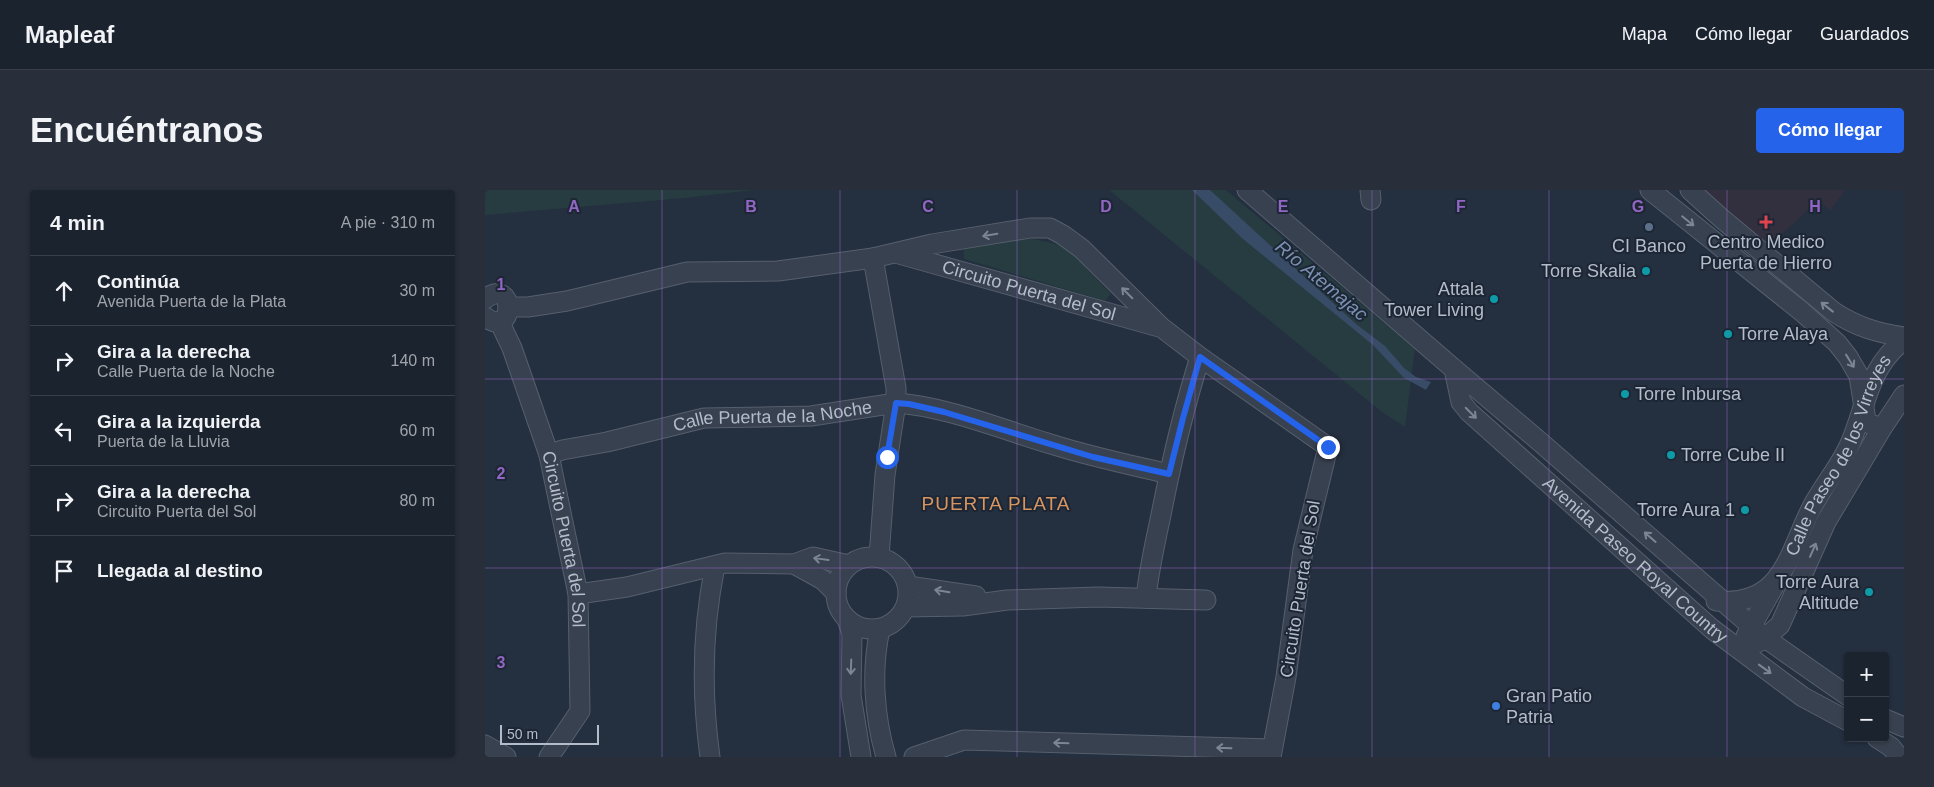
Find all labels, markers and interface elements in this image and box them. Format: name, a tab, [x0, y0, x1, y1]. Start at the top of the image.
text: Mapleaf	[25, 21, 114, 48]
text: Mapa	[1622, 24, 1667, 44]
text: Cómo llegar	[1695, 24, 1792, 44]
text: Guardados	[1820, 24, 1909, 44]
button: Cómo llegar	[1756, 108, 1904, 153]
text: Encuéntranos	[30, 110, 263, 149]
text: A	[568, 198, 580, 215]
text: B	[745, 198, 757, 215]
text: C	[922, 198, 934, 215]
text: D	[1100, 198, 1112, 215]
text: E	[1278, 198, 1289, 215]
text: F	[1456, 198, 1466, 215]
text: G	[1632, 198, 1644, 215]
text: H	[1809, 198, 1821, 215]
text: 4 min	[50, 211, 105, 234]
text: A pie · 310 m	[341, 214, 435, 231]
one-way arrow	[1681, 215, 1694, 226]
marker: Centro Medico Puerta de Hierro	[1759, 215, 1773, 229]
marker: CI Banco	[1643, 221, 1655, 233]
one-way arrow	[982, 231, 998, 241]
place label: Centro Medico Puerta de Hierro	[1700, 232, 1832, 273]
water label: Río Atemajac	[1272, 236, 1372, 325]
place label: CI Banco	[1612, 236, 1686, 256]
street label: Circuito Puerta del Sol	[940, 257, 1118, 324]
place label: Torre Skalia	[1541, 261, 1637, 281]
marker: Torre Skalia	[1640, 265, 1652, 277]
text: Continúa	[97, 271, 179, 292]
text: 1	[497, 276, 506, 293]
icon: ahead	[50, 277, 78, 305]
place label: Attala Tower Living	[1384, 279, 1485, 320]
text: 30 m	[399, 282, 435, 299]
one-way arrow	[1121, 287, 1133, 299]
text: Avenida Puerta de la Plata	[97, 293, 286, 310]
marker: Attala Tower Living	[1488, 293, 1500, 305]
one-way arrow	[1820, 302, 1834, 312]
place label: Torre Alaya	[1738, 324, 1829, 344]
marker: Torre Alaya	[1722, 328, 1734, 340]
text: Gira a la derecha	[97, 341, 250, 362]
icon: right	[50, 347, 78, 375]
street label: Calle Paseo de los Virreyes	[1782, 351, 1895, 559]
text: 140 m	[391, 352, 435, 369]
one-way arrow	[1845, 353, 1855, 367]
text: Calle Puerta de la Noche	[97, 363, 275, 380]
place label: Torre Inbursa	[1635, 384, 1742, 404]
marker: Torre Inbursa	[1619, 388, 1631, 400]
street label: Calle Puerta de la Noche	[671, 397, 873, 435]
one-way arrow	[1465, 407, 1477, 419]
text: Gira a la izquierda	[97, 411, 261, 432]
icon: left	[50, 417, 78, 445]
text: 60 m	[399, 422, 435, 439]
text: Puerta de la Lluvia	[97, 433, 230, 450]
route end	[1317, 436, 1340, 459]
place label: Torre Cube II	[1681, 445, 1785, 465]
route start	[876, 446, 899, 469]
street label: Circuito Puerta del Sol	[538, 449, 589, 628]
marker: Torre Cube II	[1665, 449, 1677, 461]
text: 2	[497, 465, 506, 482]
street label: Avenida Paseo Royal Country	[1539, 473, 1731, 647]
text: Gira a la derecha	[97, 481, 250, 502]
icon: right	[50, 487, 78, 515]
text: 80 m	[399, 492, 435, 509]
district label: PUERTA PLATA	[922, 493, 1070, 514]
street label: Circuito Puerta del Sol	[1276, 499, 1324, 679]
place label: Torre Aura 1	[1637, 500, 1735, 520]
text: Circuito Puerta del Sol	[97, 503, 256, 520]
marker: Torre Aura 1	[1739, 504, 1751, 516]
one-way arrow	[1643, 531, 1656, 543]
one-way arrow	[1808, 543, 1818, 558]
one-way arrow	[814, 554, 830, 564]
icon: arrive	[50, 557, 78, 585]
text: Llegada al destino	[97, 560, 263, 581]
place label: Torre Aura Altitude	[1776, 572, 1860, 613]
one-way arrow	[934, 586, 950, 596]
marker: Torre Aura Altitude	[1863, 586, 1875, 598]
map controls	[1844, 652, 1889, 742]
button: +	[1844, 652, 1889, 697]
text: 3	[497, 654, 506, 671]
one-way arrow	[847, 658, 856, 674]
one-way arrow	[1758, 664, 1772, 674]
place label: Gran Patio Patria	[1506, 686, 1592, 727]
button: −	[1844, 697, 1889, 742]
marker: Gran Patio Patria	[1490, 700, 1502, 712]
scale bar	[500, 722, 599, 745]
text: 50 m	[507, 726, 538, 742]
one-way arrow	[1053, 738, 1070, 748]
one-way arrow	[1216, 743, 1232, 752]

